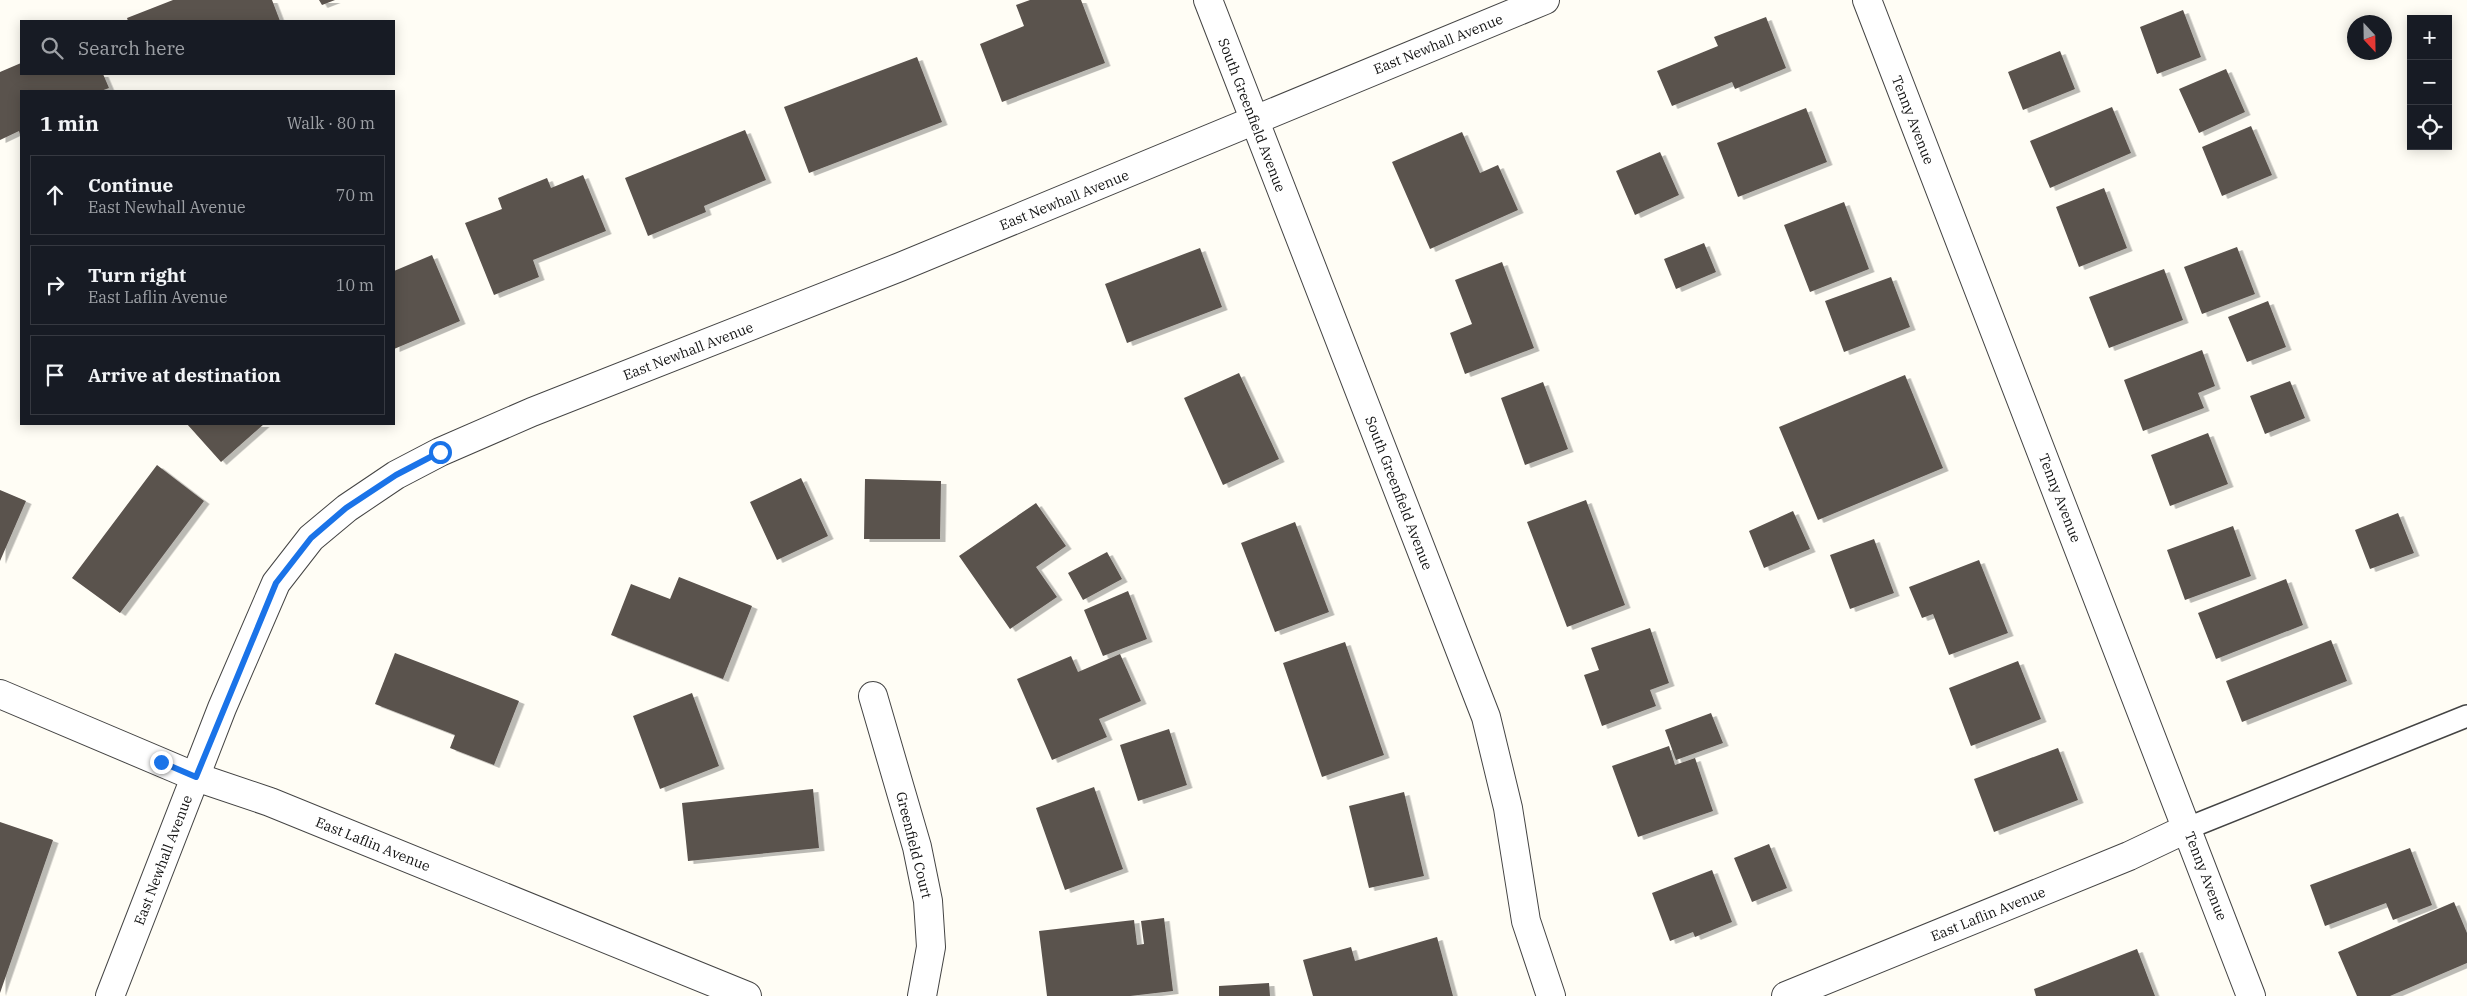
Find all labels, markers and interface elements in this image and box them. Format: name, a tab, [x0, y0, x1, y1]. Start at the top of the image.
street label: East Newhall Avenue	[1371, 10, 1505, 78]
north arrow	[2347, 15, 2392, 60]
map controls	[2407, 15, 2452, 150]
button: +	[2407, 15, 2452, 60]
search box	[20, 20, 395, 75]
icon: search	[38, 34, 66, 62]
street label: South Greenfield Avenue	[1214, 35, 1290, 195]
text: Search here	[78, 36, 185, 60]
button: −	[2407, 60, 2452, 105]
street label: Tenny Avenue	[1888, 73, 1938, 167]
button: locate	[2407, 105, 2452, 150]
text: 1 min	[40, 109, 99, 137]
text: Walk · 80 m	[287, 113, 375, 133]
street label: East Newhall Avenue	[997, 166, 1131, 234]
text: Continue	[88, 173, 173, 197]
icon: ahead	[41, 181, 69, 209]
text: 70 m	[336, 185, 374, 205]
text: East Newhall Avenue	[88, 197, 246, 217]
text: Turn right	[88, 263, 186, 287]
icon: right	[41, 271, 69, 299]
text: 10 m	[336, 275, 374, 295]
text: East Laflin Avenue	[88, 287, 228, 307]
street label: East Newhall Avenue	[620, 318, 756, 384]
icon: arrive	[41, 361, 69, 389]
text: Arrive at destination	[88, 363, 281, 387]
street label: South Greenfield Avenue	[1361, 413, 1437, 573]
route start	[429, 441, 452, 464]
street label: Tenny Avenue	[2035, 451, 2085, 545]
route end	[150, 751, 173, 774]
street label: Greenfield Court	[892, 790, 936, 900]
street label: East Newhall Avenue	[130, 792, 196, 928]
street label: East Laflin Avenue	[313, 813, 433, 875]
street label: Tenny Avenue	[2181, 829, 2231, 923]
street label: East Laflin Avenue	[1928, 883, 2048, 945]

